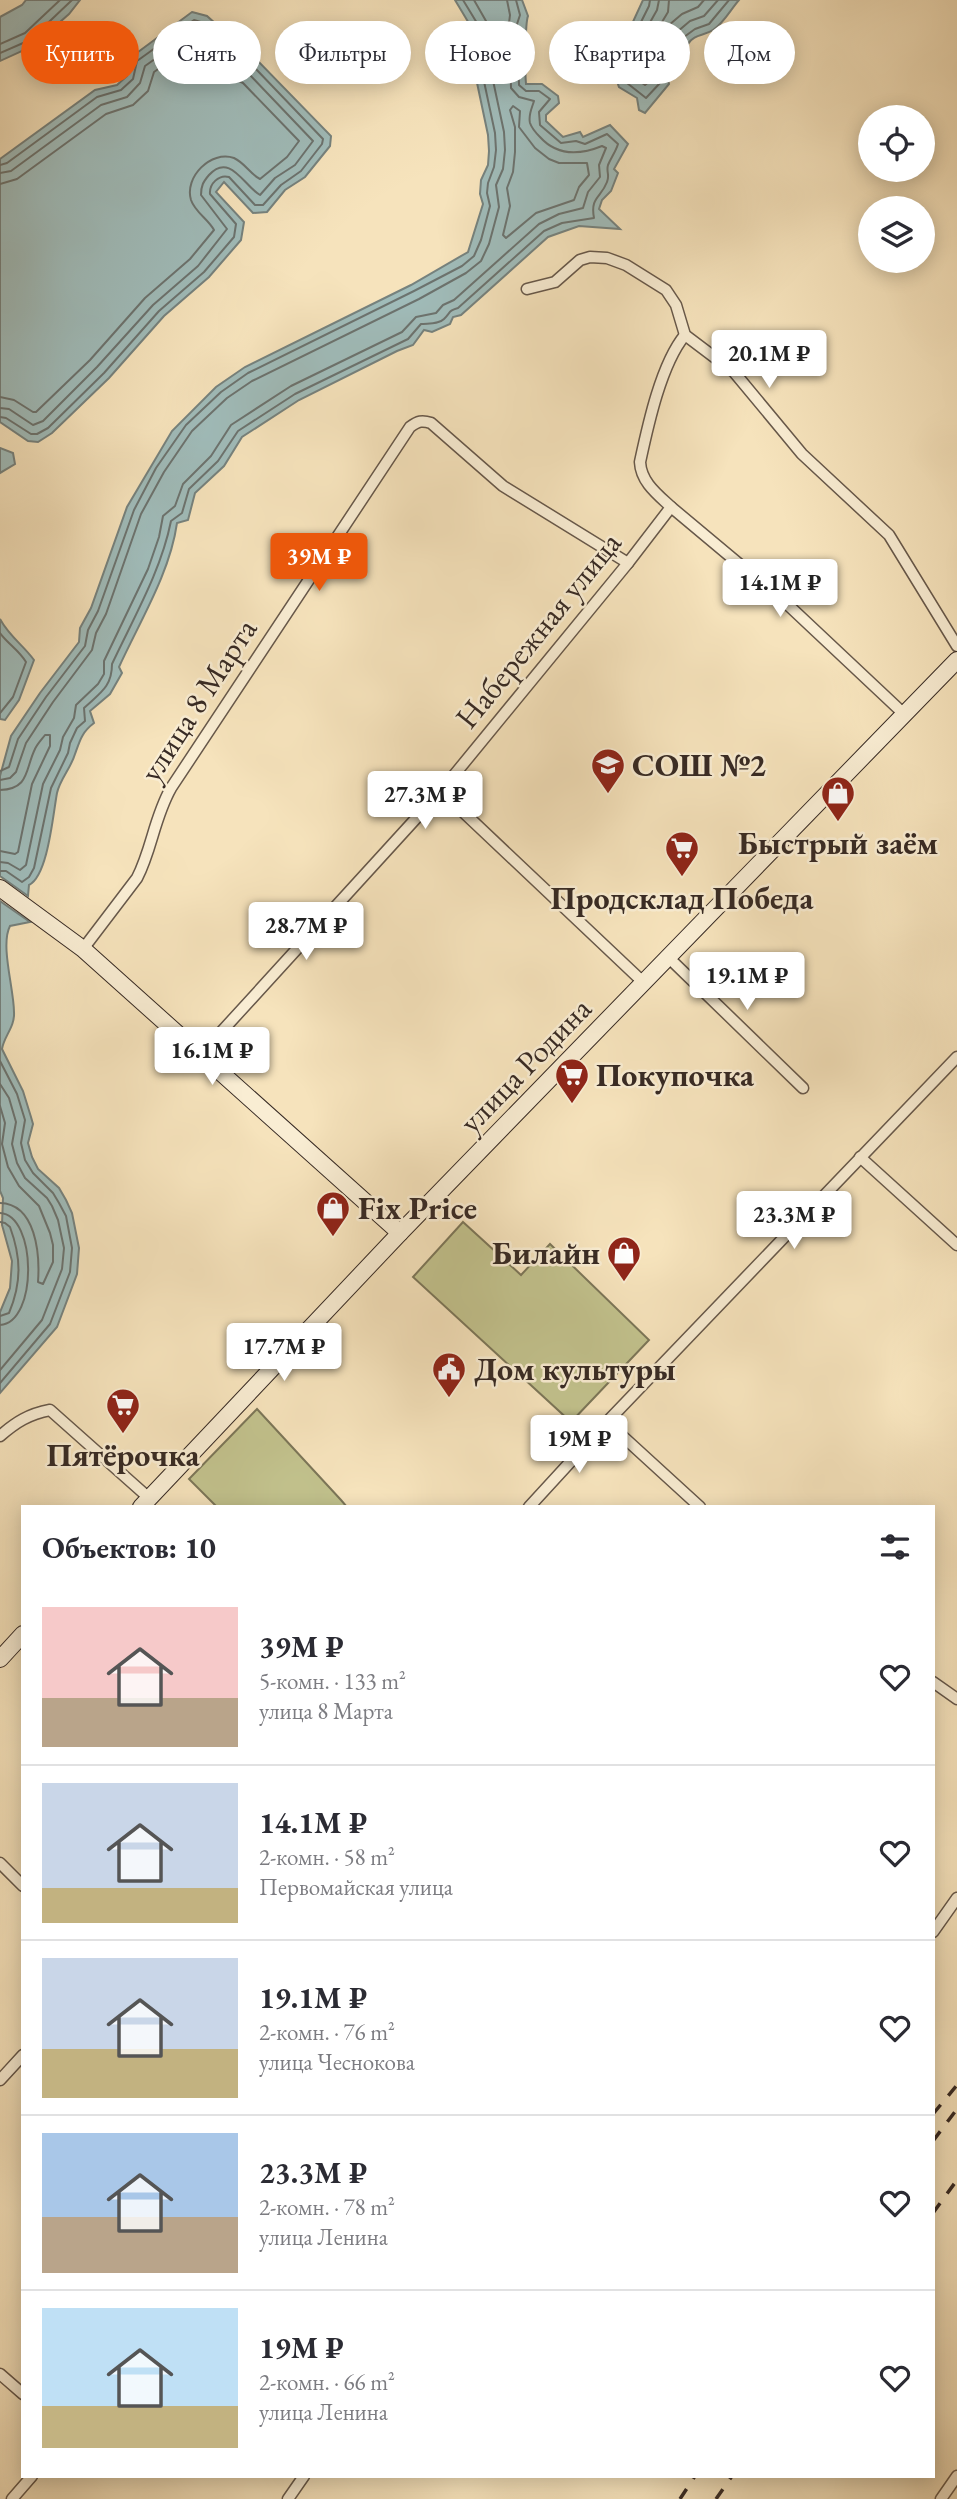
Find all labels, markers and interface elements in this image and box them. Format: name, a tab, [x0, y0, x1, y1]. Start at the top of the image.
chip: Купить	[21, 21, 139, 84]
chip: Снять	[153, 21, 261, 84]
chip: Фильтры	[275, 21, 411, 84]
chip: Новое	[425, 21, 535, 84]
chip: Квартира	[549, 21, 690, 84]
chip: Дом	[704, 21, 795, 84]
map controls	[858, 105, 935, 273]
button: locate	[858, 105, 935, 182]
button: layers	[858, 196, 935, 273]
pin: 20.1M ₽	[704, 330, 834, 390]
text: 20.1M ₽	[728, 338, 810, 368]
street label: Набережная улица	[446, 523, 631, 737]
pin: 39M ₽	[270, 534, 368, 593]
text: 39M ₽	[286, 541, 352, 571]
pin: 14.1M ₽	[715, 560, 845, 619]
text: 14.1M ₽	[739, 567, 821, 597]
street label: улица 8 Марта	[130, 610, 266, 790]
place label: СОШ №2	[632, 744, 766, 786]
school or university icon: СОШ №2	[589, 746, 627, 795]
pin: 27.3M ₽	[360, 772, 490, 831]
shop icon: Быстрый заём	[819, 774, 857, 823]
text: 27.3M ₽	[384, 779, 466, 809]
place label: Быстрый заём	[738, 822, 939, 864]
supermarket icon: Продсклад Победа	[663, 829, 701, 878]
place label: Продсклад Победа	[551, 877, 814, 919]
pin: 28.7M ₽	[241, 902, 371, 962]
text: 28.7M ₽	[265, 910, 347, 940]
pin: 19.1M ₽	[682, 953, 812, 1012]
text: 19.1M ₽	[706, 960, 788, 990]
street label: улица Родина	[450, 988, 600, 1142]
pin: 16.1M ₽	[147, 1028, 277, 1087]
text: 16.1M ₽	[171, 1035, 253, 1065]
place label: Покупочка	[596, 1054, 755, 1096]
supermarket icon: Покупочка	[553, 1056, 591, 1105]
place label: Fix Price	[358, 1187, 477, 1229]
shop icon: Fix Price	[314, 1189, 352, 1238]
pin: 23.3M ₽	[729, 1192, 859, 1251]
text: 23.3M ₽	[753, 1199, 835, 1229]
place label: Билайн	[492, 1232, 600, 1274]
shop icon: Билайн	[605, 1234, 643, 1283]
pin: 17.7M ₽	[219, 1324, 349, 1383]
text: 17.7M ₽	[243, 1331, 325, 1361]
place label: Дом культуры	[474, 1348, 676, 1390]
public building icon: Дом культуры	[430, 1350, 468, 1399]
supermarket icon: Пятёрочка	[104, 1386, 142, 1435]
pin: 19M ₽	[530, 1416, 628, 1475]
text: 19M ₽	[546, 1423, 612, 1453]
place label: Пятёрочка	[46, 1434, 201, 1476]
text: Объектов: 10	[42, 1528, 216, 1567]
icon: filters	[876, 1528, 914, 1566]
text: 39M ₽	[259, 1627, 344, 1666]
icon: home	[98, 1635, 182, 1719]
icon: heart	[876, 1658, 914, 1696]
text: 5-комн. · 133 m²	[259, 1666, 406, 1696]
text: улица 8 Марта	[259, 1696, 393, 1726]
text: 14.1M ₽	[259, 1803, 367, 1842]
icon: home	[98, 1811, 182, 1895]
icon: heart	[876, 1834, 914, 1872]
text: 2-комн. · 58 m²	[259, 1842, 395, 1872]
text: Первомайская улица	[259, 1872, 453, 1902]
text: 19.1M ₽	[259, 1978, 367, 2017]
icon: home	[98, 1986, 182, 2070]
icon: heart	[876, 2009, 914, 2047]
text: 2-комн. · 76 m²	[259, 2017, 395, 2047]
text: улица Чеснокова	[259, 2047, 415, 2077]
text: 23.3M ₽	[259, 2153, 367, 2192]
icon: home	[98, 2161, 182, 2245]
icon: heart	[876, 2184, 914, 2222]
text: 2-комн. · 78 m²	[259, 2192, 395, 2222]
text: улица Ленина	[259, 2222, 388, 2252]
text: 19M ₽	[259, 2328, 344, 2367]
icon: home	[98, 2336, 182, 2420]
icon: heart	[876, 2359, 914, 2397]
text: 2-комн. · 66 m²	[259, 2367, 395, 2397]
text: улица Ленина	[259, 2397, 388, 2427]

